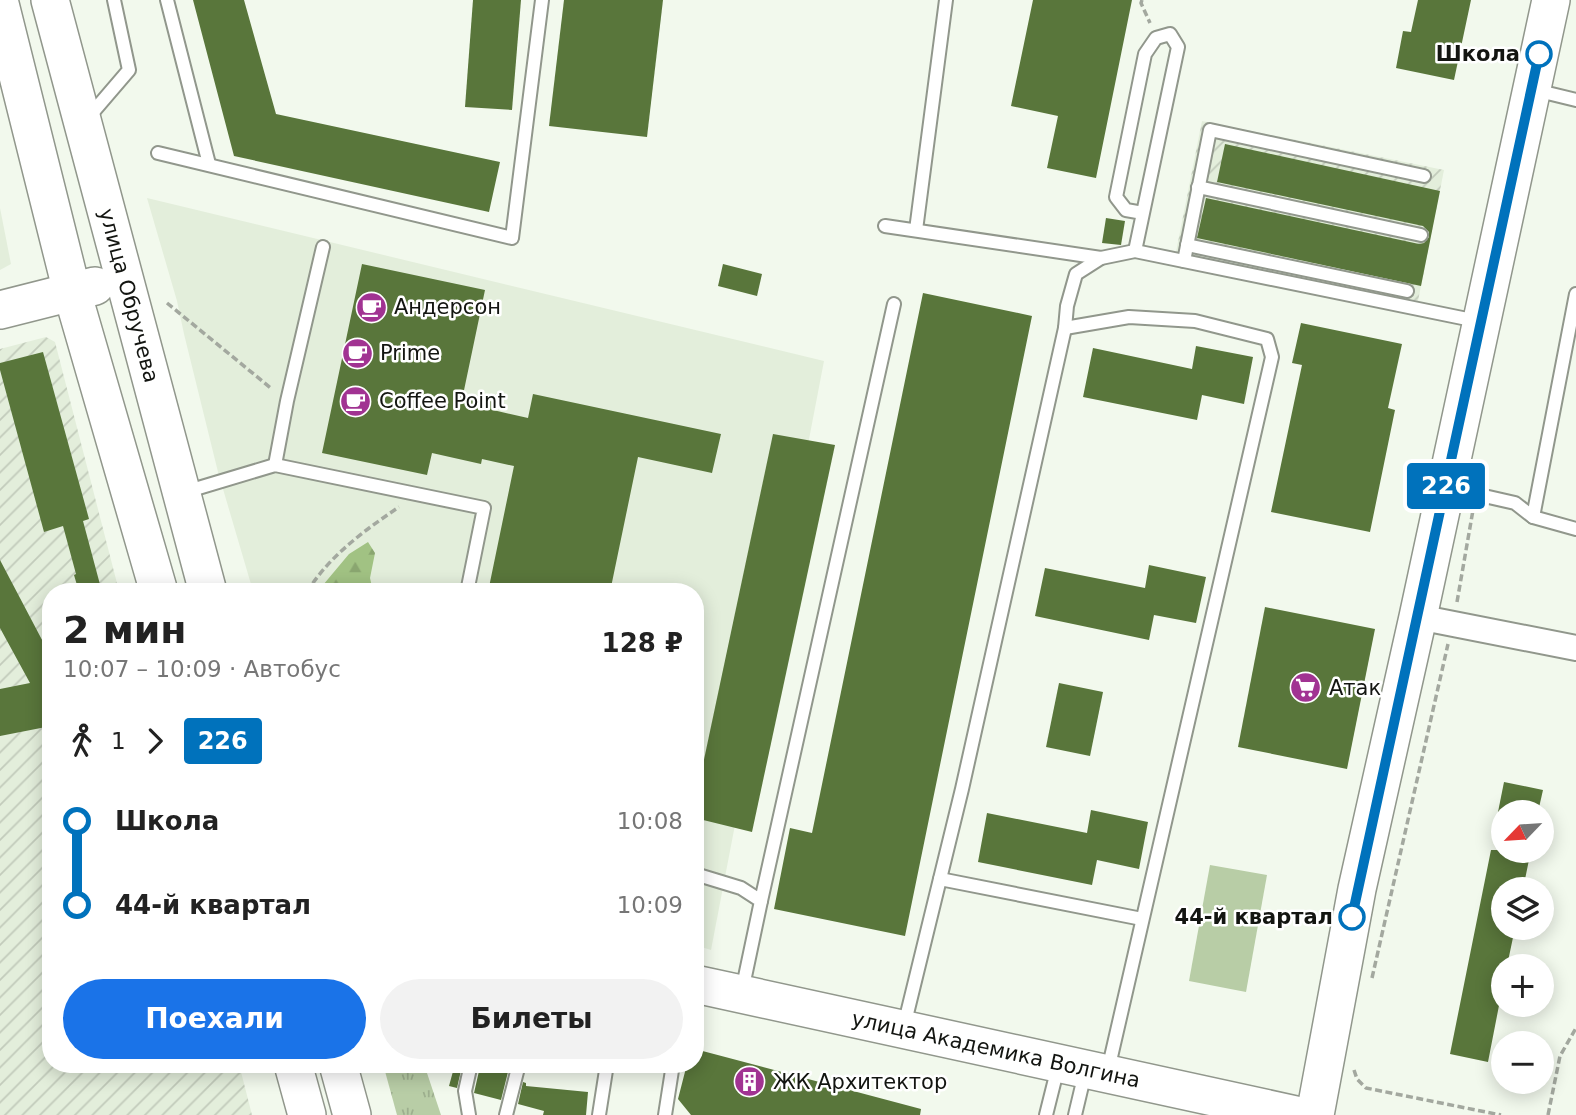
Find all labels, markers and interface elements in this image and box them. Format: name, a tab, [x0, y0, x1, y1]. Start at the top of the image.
marker: Школа	[1526, 41, 1552, 67]
place label: Школа	[1436, 42, 1520, 66]
street label: улица Обручева	[94, 206, 164, 385]
cafe icon: Андерсон	[354, 290, 388, 324]
place label: Андерсон	[394, 295, 501, 319]
cafe icon: Prime	[340, 336, 374, 370]
place label: Prime	[380, 341, 440, 365]
cafe icon: Coffee Point	[339, 384, 373, 418]
place label: Coffee Point	[379, 389, 506, 413]
line badge: 226	[1406, 463, 1486, 509]
text: 226	[1421, 472, 1471, 500]
text: 2 мин	[63, 608, 187, 652]
text: 128 ₽	[602, 628, 683, 658]
text: 10:07 – 10:09 · Автобус	[63, 656, 341, 682]
supermarket icon: Атак	[1289, 671, 1323, 705]
place label: Атак	[1329, 676, 1381, 700]
icon: walk	[63, 722, 101, 760]
icon: forward	[136, 722, 174, 760]
text: 226	[198, 727, 248, 755]
text: 1	[111, 728, 126, 754]
north arrow	[1491, 800, 1554, 863]
map controls	[1491, 800, 1554, 1094]
text: Школа	[115, 806, 219, 836]
text: 10:08	[617, 808, 683, 834]
button: layers	[1491, 877, 1554, 940]
text: 44-й квартал	[115, 890, 311, 920]
text: 10:09	[617, 892, 683, 918]
marker: 44-й квартал	[1339, 904, 1365, 930]
place label: 44-й квартал	[1175, 905, 1333, 929]
button: +	[1491, 954, 1554, 1017]
button: Поехали	[63, 979, 366, 1059]
button: Билеты	[380, 979, 683, 1059]
street label: улица Академика Волгина	[849, 1007, 1142, 1093]
button: −	[1491, 1031, 1554, 1094]
building icon: ЖК Архитектор	[733, 1065, 767, 1099]
place label: ЖК Архитектор	[773, 1070, 947, 1094]

